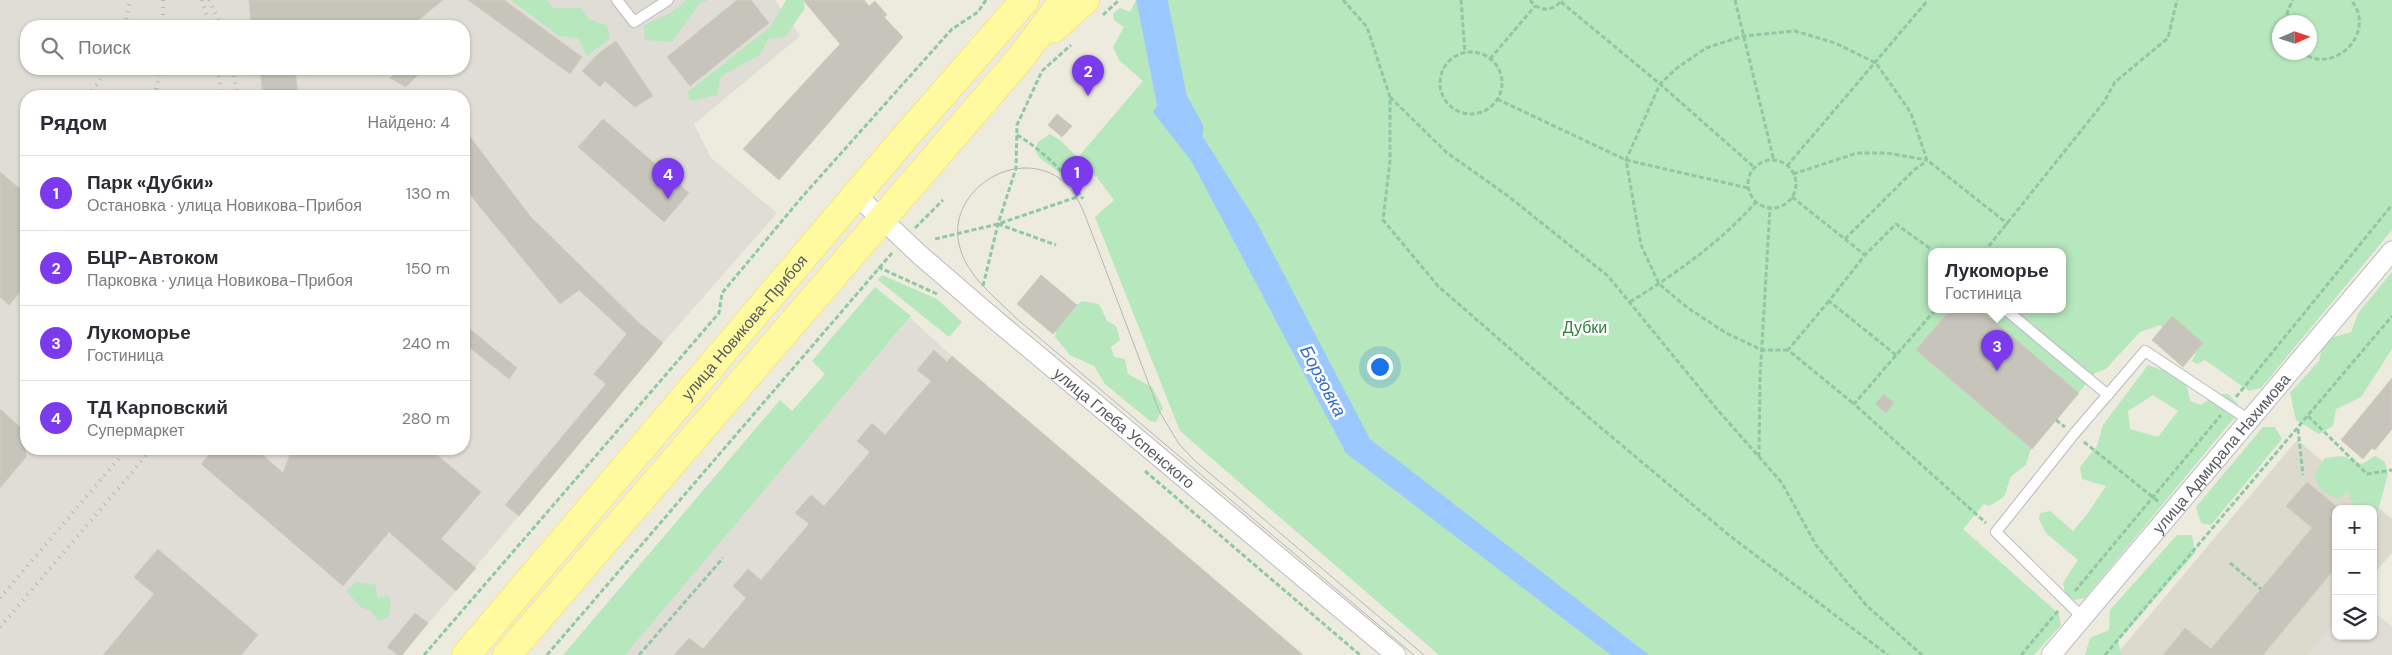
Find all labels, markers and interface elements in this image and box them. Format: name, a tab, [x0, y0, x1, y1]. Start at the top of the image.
north arrow	[2272, 15, 2317, 60]
search box	[20, 20, 470, 75]
icon: search	[38, 34, 66, 62]
text: Поиск	[78, 35, 131, 60]
pin: 2	[1072, 55, 1104, 96]
text: Рядом	[40, 109, 107, 137]
text: Найдено: 4	[367, 112, 450, 133]
pin: 1	[1061, 156, 1093, 197]
pin: 4	[652, 158, 684, 199]
text: Парк «Дубки»	[87, 170, 214, 195]
text: 1	[53, 183, 59, 204]
text: 130 m	[406, 183, 450, 204]
text: Остановка · улица Новикова-Прибоя	[87, 195, 362, 216]
text: БЦР-Автоком	[87, 245, 219, 270]
popup	[1928, 248, 2066, 313]
street label: улица Новикова-Прибоя	[677, 250, 812, 404]
text: 2	[51, 258, 61, 279]
text: 150 m	[406, 258, 450, 279]
text: Лукоморье	[1945, 258, 2049, 283]
text: Парковка · улица Новикова-Прибоя	[87, 270, 353, 291]
text: Гостиница	[1945, 283, 2022, 304]
park label: Дубки	[1563, 317, 1607, 338]
text: Лукоморье	[87, 320, 191, 345]
pin: 3	[1981, 330, 2013, 371]
text: 3	[51, 333, 61, 354]
text: 240 m	[402, 333, 450, 354]
water label: Борзовка	[1294, 341, 1352, 421]
text: Гостиница	[87, 345, 164, 366]
your location	[1367, 354, 1393, 380]
street label: улица Глеба Успенского	[1049, 363, 1199, 493]
street label: улица Адмирала Нахимова	[2148, 369, 2295, 538]
text: ТД Карповский	[87, 395, 228, 420]
text: 4	[51, 408, 61, 429]
text: 280 m	[402, 408, 450, 429]
text: Супермаркет	[87, 420, 185, 441]
map controls	[2332, 505, 2377, 640]
button: +	[2332, 505, 2377, 550]
button: −	[2332, 550, 2377, 595]
button: layers	[2332, 595, 2377, 640]

